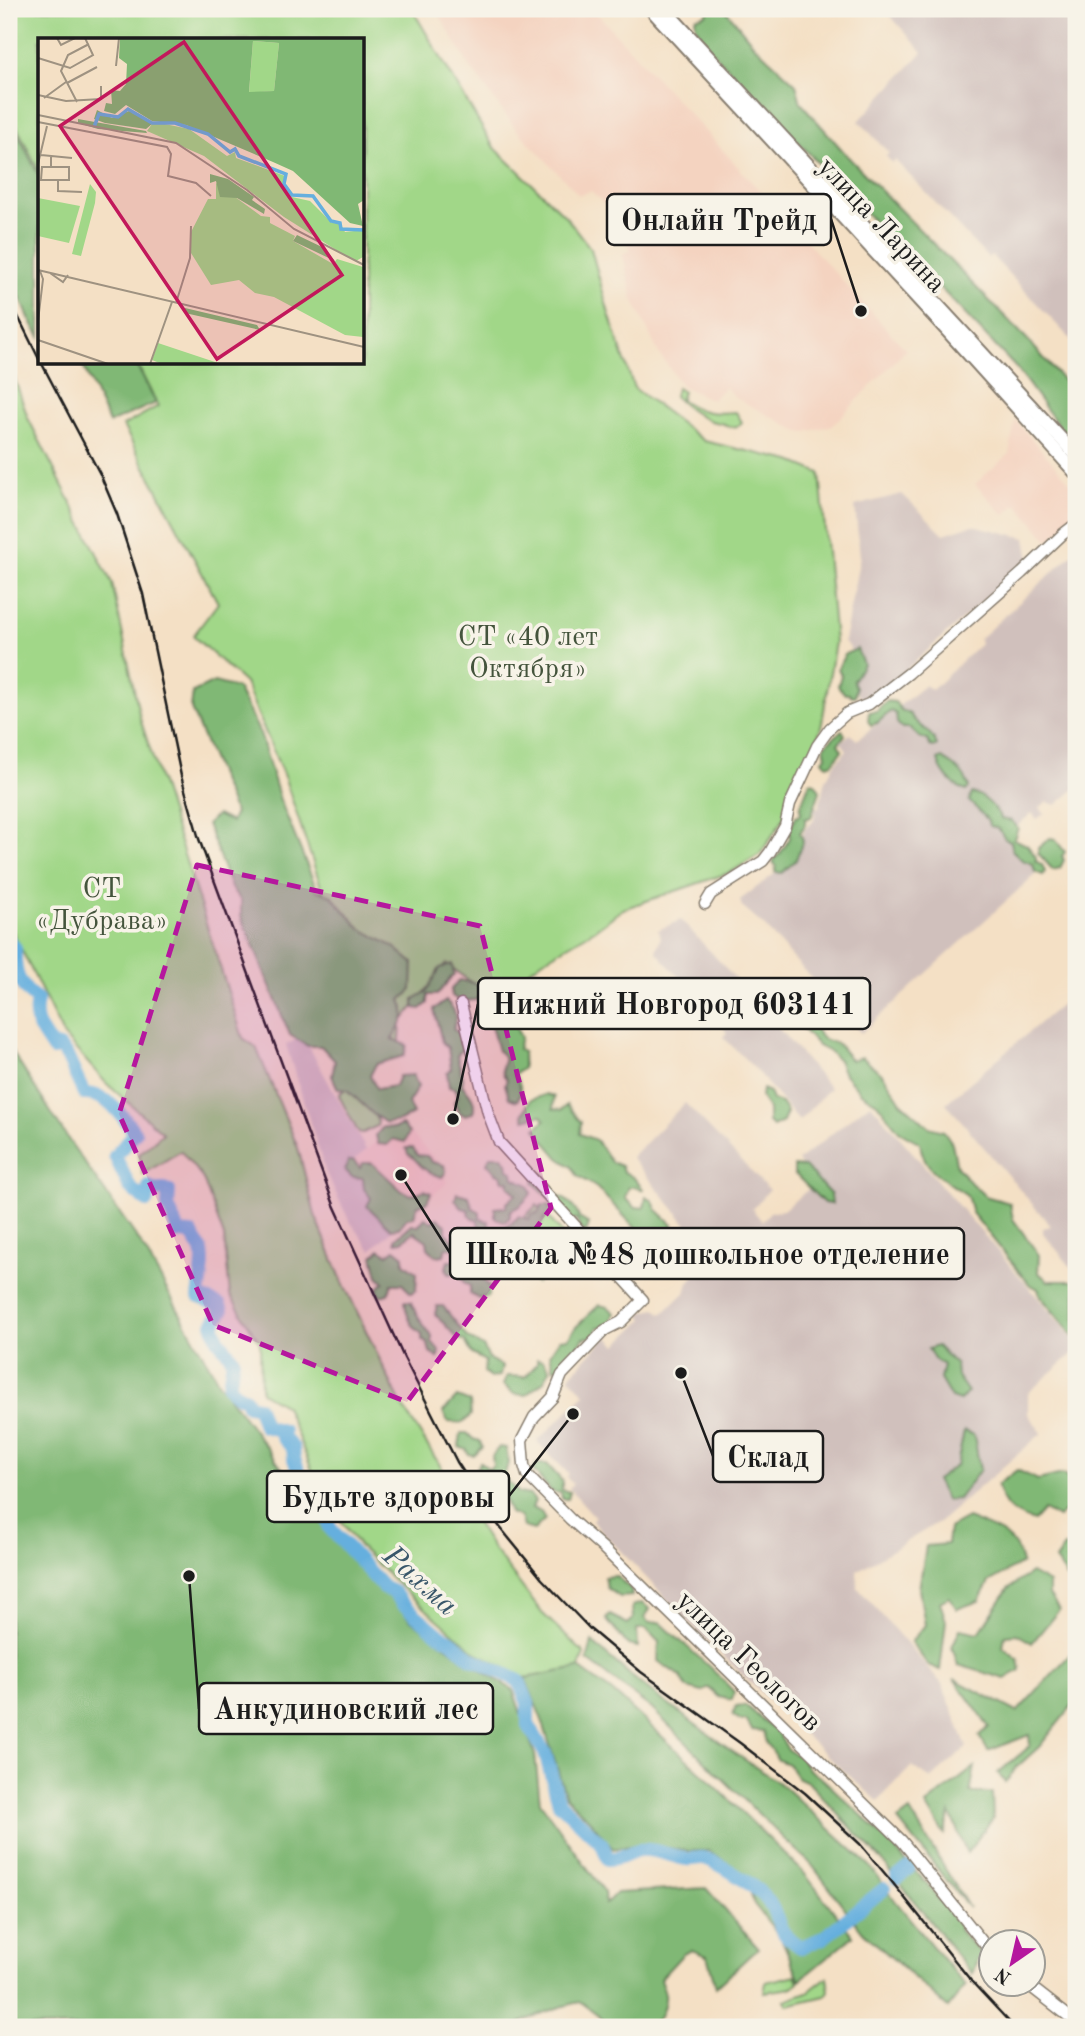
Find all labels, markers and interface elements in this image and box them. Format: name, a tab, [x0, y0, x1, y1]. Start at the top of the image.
inset map	[38, 38, 364, 364]
street label: улица Ларина	[811, 153, 950, 299]
callout: Онлайн Трейд	[607, 194, 831, 245]
text: Онлайн Трейд	[621, 207, 817, 237]
park label: СТ «40 лет Октября»	[458, 624, 598, 684]
park label: СТ «Дубрава»	[36, 876, 168, 936]
callout: Нижний Новгород 603141	[478, 978, 870, 1029]
text: Нижний Новгород 603141	[492, 991, 856, 1021]
callout: Школа №48 дошкольное отделение	[450, 1228, 964, 1279]
text: Школа №48 дошкольное отделение	[464, 1241, 950, 1271]
callout: Склад	[713, 1431, 823, 1482]
text: Склад	[727, 1444, 809, 1474]
callout: Будьте здоровы	[267, 1471, 509, 1522]
text: Будьте здоровы	[281, 1484, 495, 1514]
water label: Рахма	[376, 1540, 463, 1622]
street label: улица Геологов	[670, 1587, 825, 1738]
callout: Анкудиновский лес	[199, 1683, 493, 1734]
text: Анкудиновский лес	[213, 1696, 479, 1726]
north arrow	[976, 1927, 1046, 1997]
text: N	[992, 1963, 1015, 1987]

